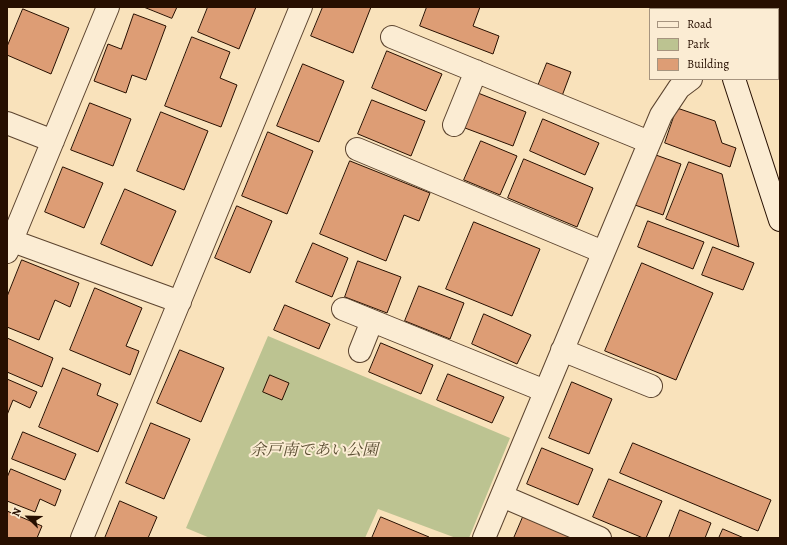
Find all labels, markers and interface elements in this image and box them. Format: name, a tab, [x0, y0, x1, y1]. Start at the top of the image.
legend	[649, 8, 779, 80]
text: Road	[687, 16, 712, 32]
text: Park	[687, 36, 710, 52]
text: Building	[687, 56, 729, 72]
park label: 余戸南であい公園	[250, 441, 378, 461]
north arrow	[8, 497, 48, 537]
text: N	[8, 506, 25, 519]

